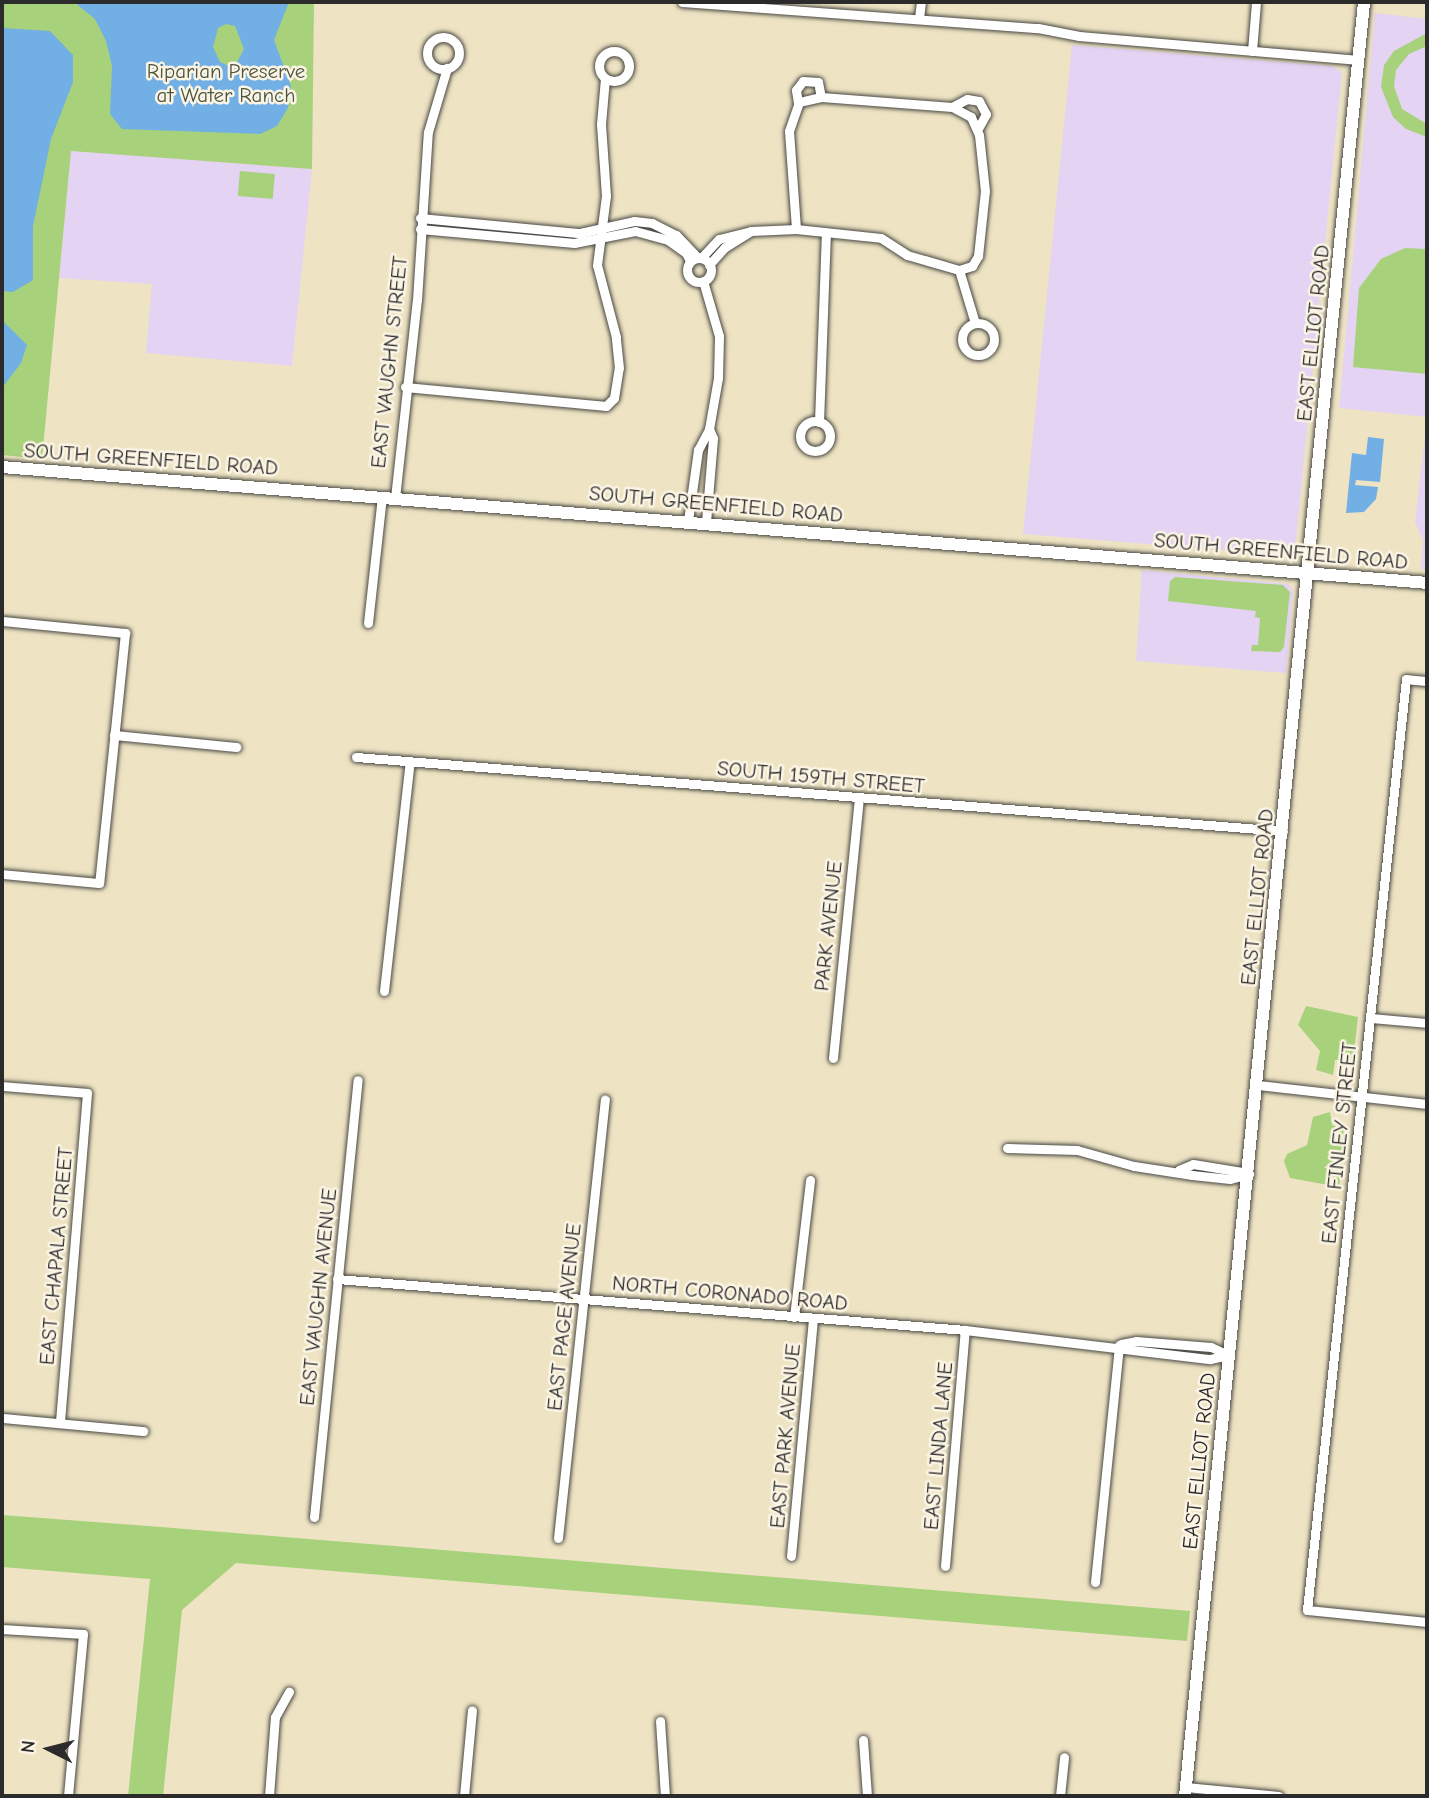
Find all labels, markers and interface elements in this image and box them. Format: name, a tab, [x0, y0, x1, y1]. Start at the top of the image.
park label: Riparian Preserve at Water Ranch	[147, 58, 305, 108]
street label: EAST ELLIOT ROAD	[1291, 243, 1335, 423]
street label: EAST VAUGHN STREET	[365, 255, 413, 469]
street label: SOUTH GREENFIELD ROAD	[23, 438, 279, 480]
street label: SOUTH GREENFIELD ROAD	[588, 480, 844, 528]
street label: SOUTH GREENFIELD ROAD	[1153, 527, 1409, 575]
street label: SOUTH 159TH STREET	[716, 755, 926, 799]
street label: EAST ELLIOT ROAD	[1235, 807, 1279, 987]
street label: PARK AVENUE	[809, 860, 847, 992]
street label: EAST FINLEY STREET	[1316, 1041, 1362, 1245]
street label: EAST CHAPALA STREET	[34, 1146, 78, 1366]
street label: EAST VAUGHN AVENUE	[294, 1187, 342, 1407]
street label: EAST PAGE AVENUE	[542, 1222, 586, 1412]
street label: NORTH CORONADO ROAD	[611, 1270, 849, 1316]
street label: EAST PARK AVENUE	[764, 1343, 806, 1529]
street label: EAST LINDA LANE	[918, 1361, 958, 1531]
street label: EAST ELLIOT ROAD	[1177, 1371, 1221, 1551]
north arrow	[14, 1714, 84, 1784]
text: N	[17, 1740, 40, 1754]

